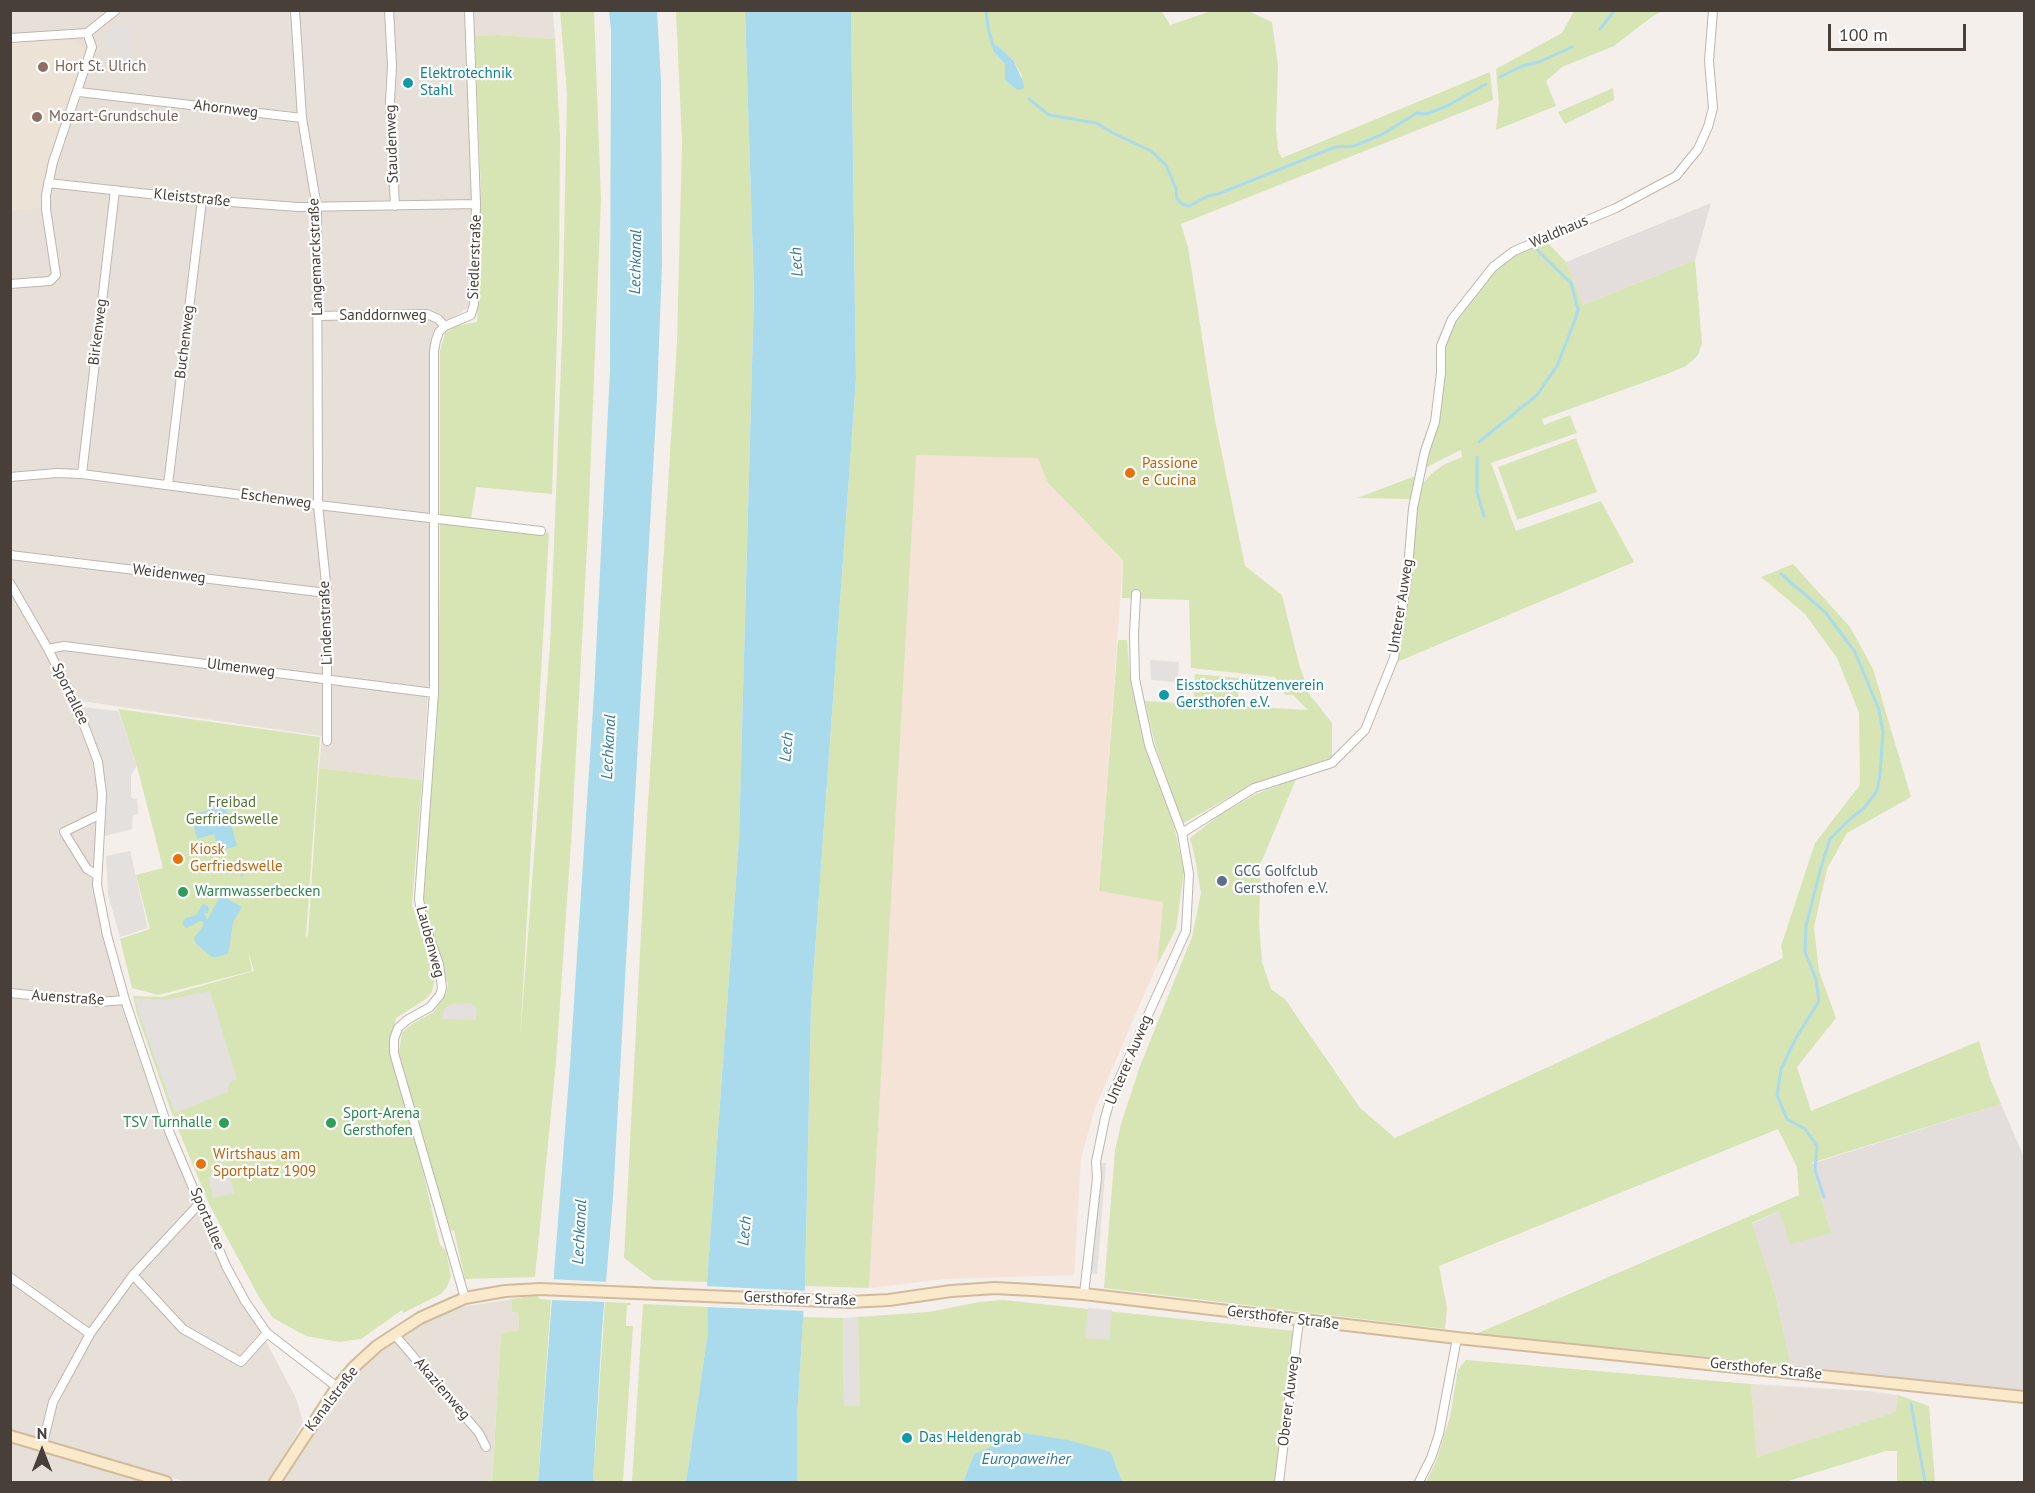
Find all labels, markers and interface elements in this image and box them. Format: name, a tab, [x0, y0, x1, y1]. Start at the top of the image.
scale bar	[1831, 12, 1969, 50]
text: 100 m	[1839, 23, 1888, 46]
place label: Hort St. Ulrich	[55, 58, 147, 76]
marker: Hort St. Ulrich	[36, 60, 50, 74]
place label: Elektrotechnik Stahl	[420, 65, 512, 100]
marker: Elektrotechnik Stahl	[401, 76, 415, 90]
street label: Ahornweg	[193, 96, 259, 122]
street label: Staudenweg	[382, 104, 402, 184]
place label: Mozart-Grundschule	[49, 108, 178, 126]
marker: Mozart-Grundschule	[30, 110, 44, 124]
street label: Kleiststraße	[153, 185, 231, 211]
street label: Langemarckstraße	[305, 198, 327, 316]
street label: Waldhaus	[1527, 212, 1591, 252]
street label: Siedlerstraße	[465, 214, 485, 300]
water label: Lechkanal	[626, 229, 646, 295]
water label: Lech	[786, 246, 808, 278]
street label: Birkenweg	[85, 298, 111, 366]
street label: Buchenweg	[172, 304, 198, 380]
street label: Sanddornweg	[339, 307, 427, 325]
place label: Passione e Cucina	[1142, 455, 1198, 490]
marker: Passione e Cucina	[1123, 466, 1137, 480]
street label: Eschenweg	[239, 485, 313, 513]
street label: Unterer Auweg	[1385, 557, 1417, 655]
street label: Weidenweg	[131, 561, 207, 587]
street label: Lindenstraße	[316, 581, 336, 665]
street label: Ulmenweg	[206, 655, 276, 681]
street label: Sportallee	[47, 660, 93, 728]
place label: Eisstockschützenverein Gersthofen e.V.	[1176, 677, 1324, 712]
marker: Eisstockschützenverein Gersthofen e.V.	[1157, 688, 1171, 702]
water label: Lechkanal	[598, 714, 620, 780]
water label: Lech	[776, 731, 798, 763]
park label: Freibad Gerfriedswelle	[186, 794, 278, 829]
place label: Kiosk Gerfriedswelle	[190, 841, 283, 876]
marker: Kiosk Gerfriedswelle	[171, 852, 185, 866]
place label: GCG Golfclub Gersthofen e.V.	[1234, 863, 1328, 898]
marker: GCG Golfclub Gersthofen e.V.	[1215, 874, 1229, 888]
place label: Warmwasserbecken	[195, 883, 320, 901]
marker: Warmwasserbecken	[176, 885, 190, 899]
street label: Laubenweg	[412, 904, 448, 980]
street label: Auenstraße	[31, 986, 105, 1010]
street label: Unterer Auweg	[1102, 1012, 1156, 1108]
place label: Sport-Arena Gersthofen	[343, 1105, 420, 1140]
place label: TSV Turnhalle	[123, 1114, 212, 1132]
marker: TSV Turnhalle	[217, 1116, 231, 1130]
marker: Sport-Arena Gersthofen	[324, 1116, 338, 1130]
place label: Wirtshaus am Sportplatz 1909	[213, 1146, 316, 1181]
marker: Wirtshaus am Sportplatz 1909	[194, 1157, 208, 1171]
street label: Sportallee	[186, 1185, 228, 1253]
water label: Lechkanal	[569, 1199, 591, 1265]
water label: Lech	[734, 1215, 756, 1247]
street label: Gersthofer Straße	[743, 1288, 857, 1310]
street label: Gersthofer Straße	[1226, 1302, 1340, 1334]
street label: Akazienweg	[410, 1354, 474, 1424]
street label: Gersthofer Straße	[1709, 1354, 1823, 1384]
street label: Oberer Auweg	[1275, 1355, 1303, 1447]
street label: Kanalstraße	[302, 1363, 362, 1435]
north arrow	[12, 1421, 72, 1481]
text: N	[37, 1423, 47, 1443]
place label: Das Heldengrab	[919, 1429, 1021, 1447]
marker: Das Heldengrab	[900, 1431, 914, 1445]
water label: Europaweiher	[981, 1449, 1071, 1469]

